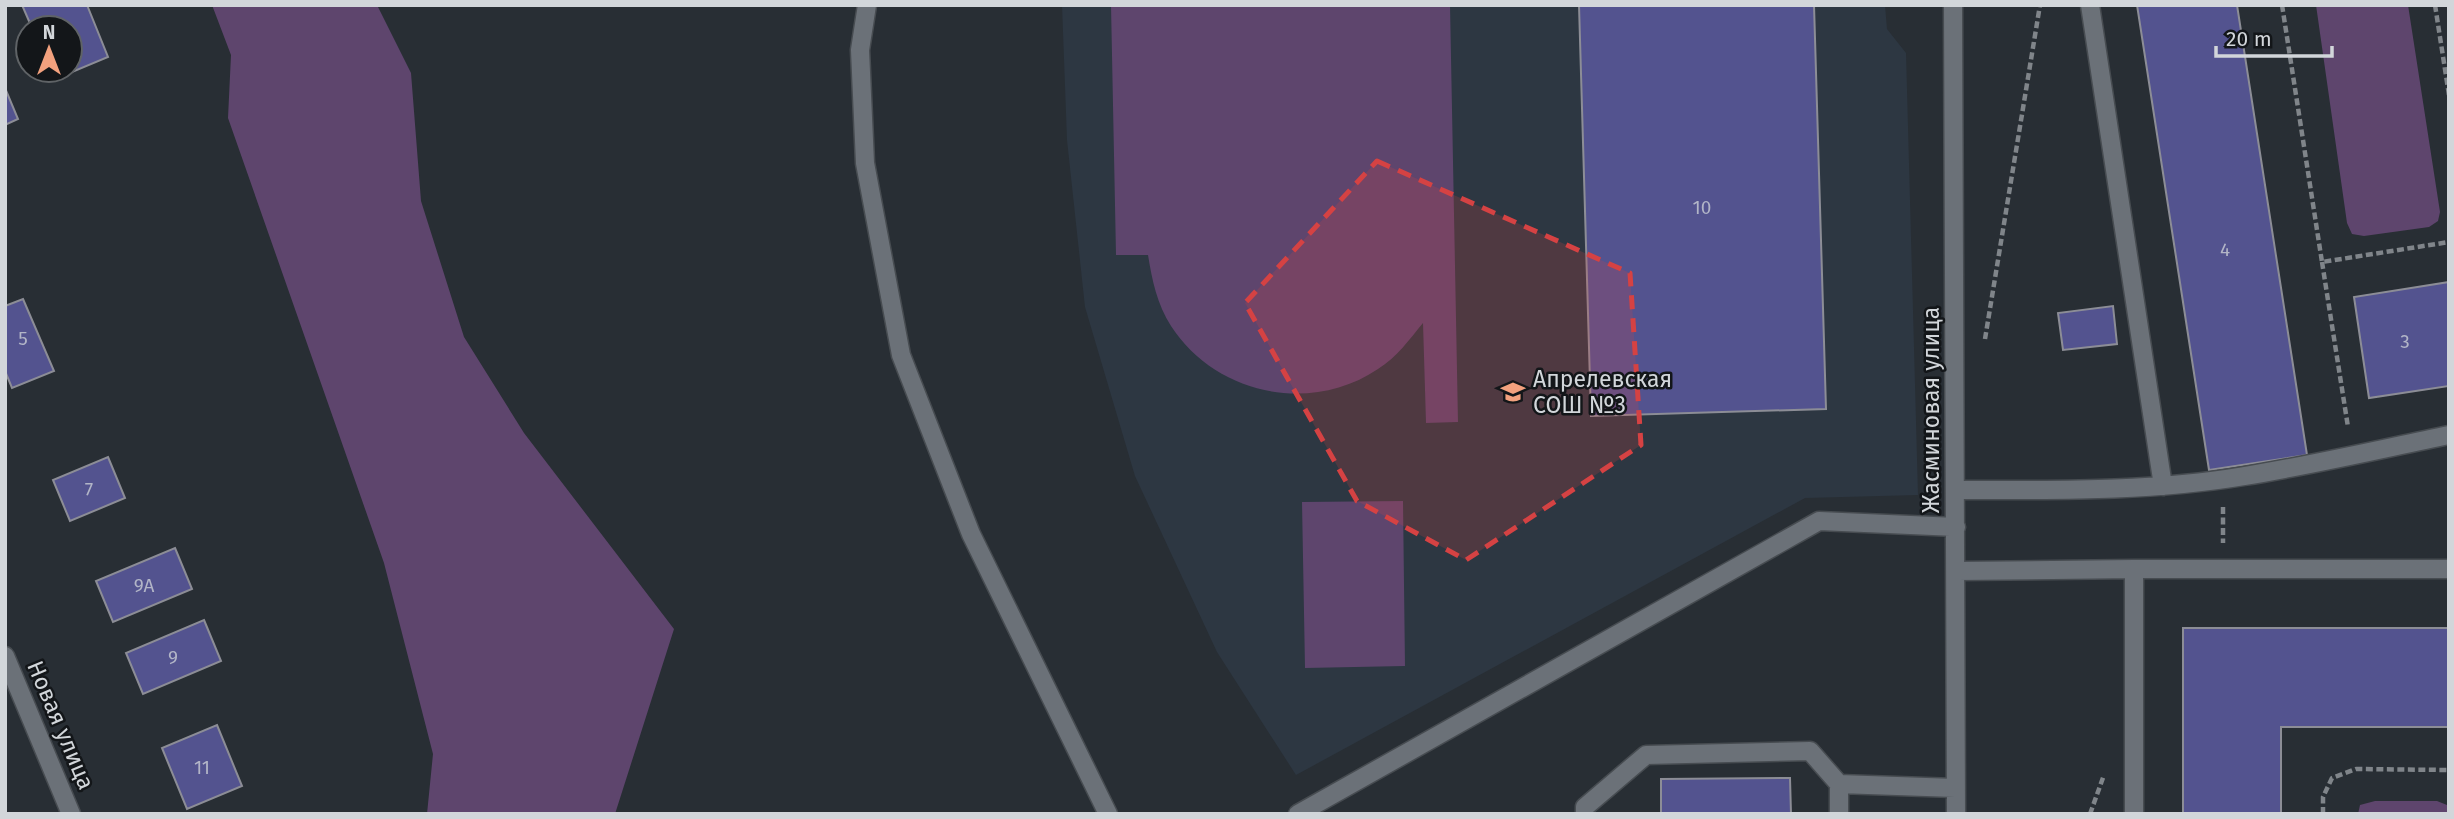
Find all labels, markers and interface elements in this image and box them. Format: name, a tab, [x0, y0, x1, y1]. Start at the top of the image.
north arrow	[14, 14, 84, 84]
scale bar	[2216, 14, 2332, 58]
text: N	[43, 21, 55, 44]
text: 20 m	[2226, 26, 2272, 52]
house number: 10	[1693, 196, 1711, 219]
house number: 4	[2220, 238, 2230, 261]
street label: Жасминовая улица	[1917, 307, 1945, 513]
house number: 5	[18, 327, 28, 350]
house number: 3	[2400, 330, 2410, 353]
place label: Апрелевская СОШ №3	[1533, 365, 1672, 419]
school or university icon: Апрелевская СОШ №3	[1499, 378, 1527, 406]
house number: 7	[85, 478, 93, 501]
house number: 9А	[134, 574, 154, 597]
house number: 9	[168, 646, 178, 669]
street label: Новая улица	[21, 656, 101, 794]
house number: 11	[194, 756, 210, 779]

